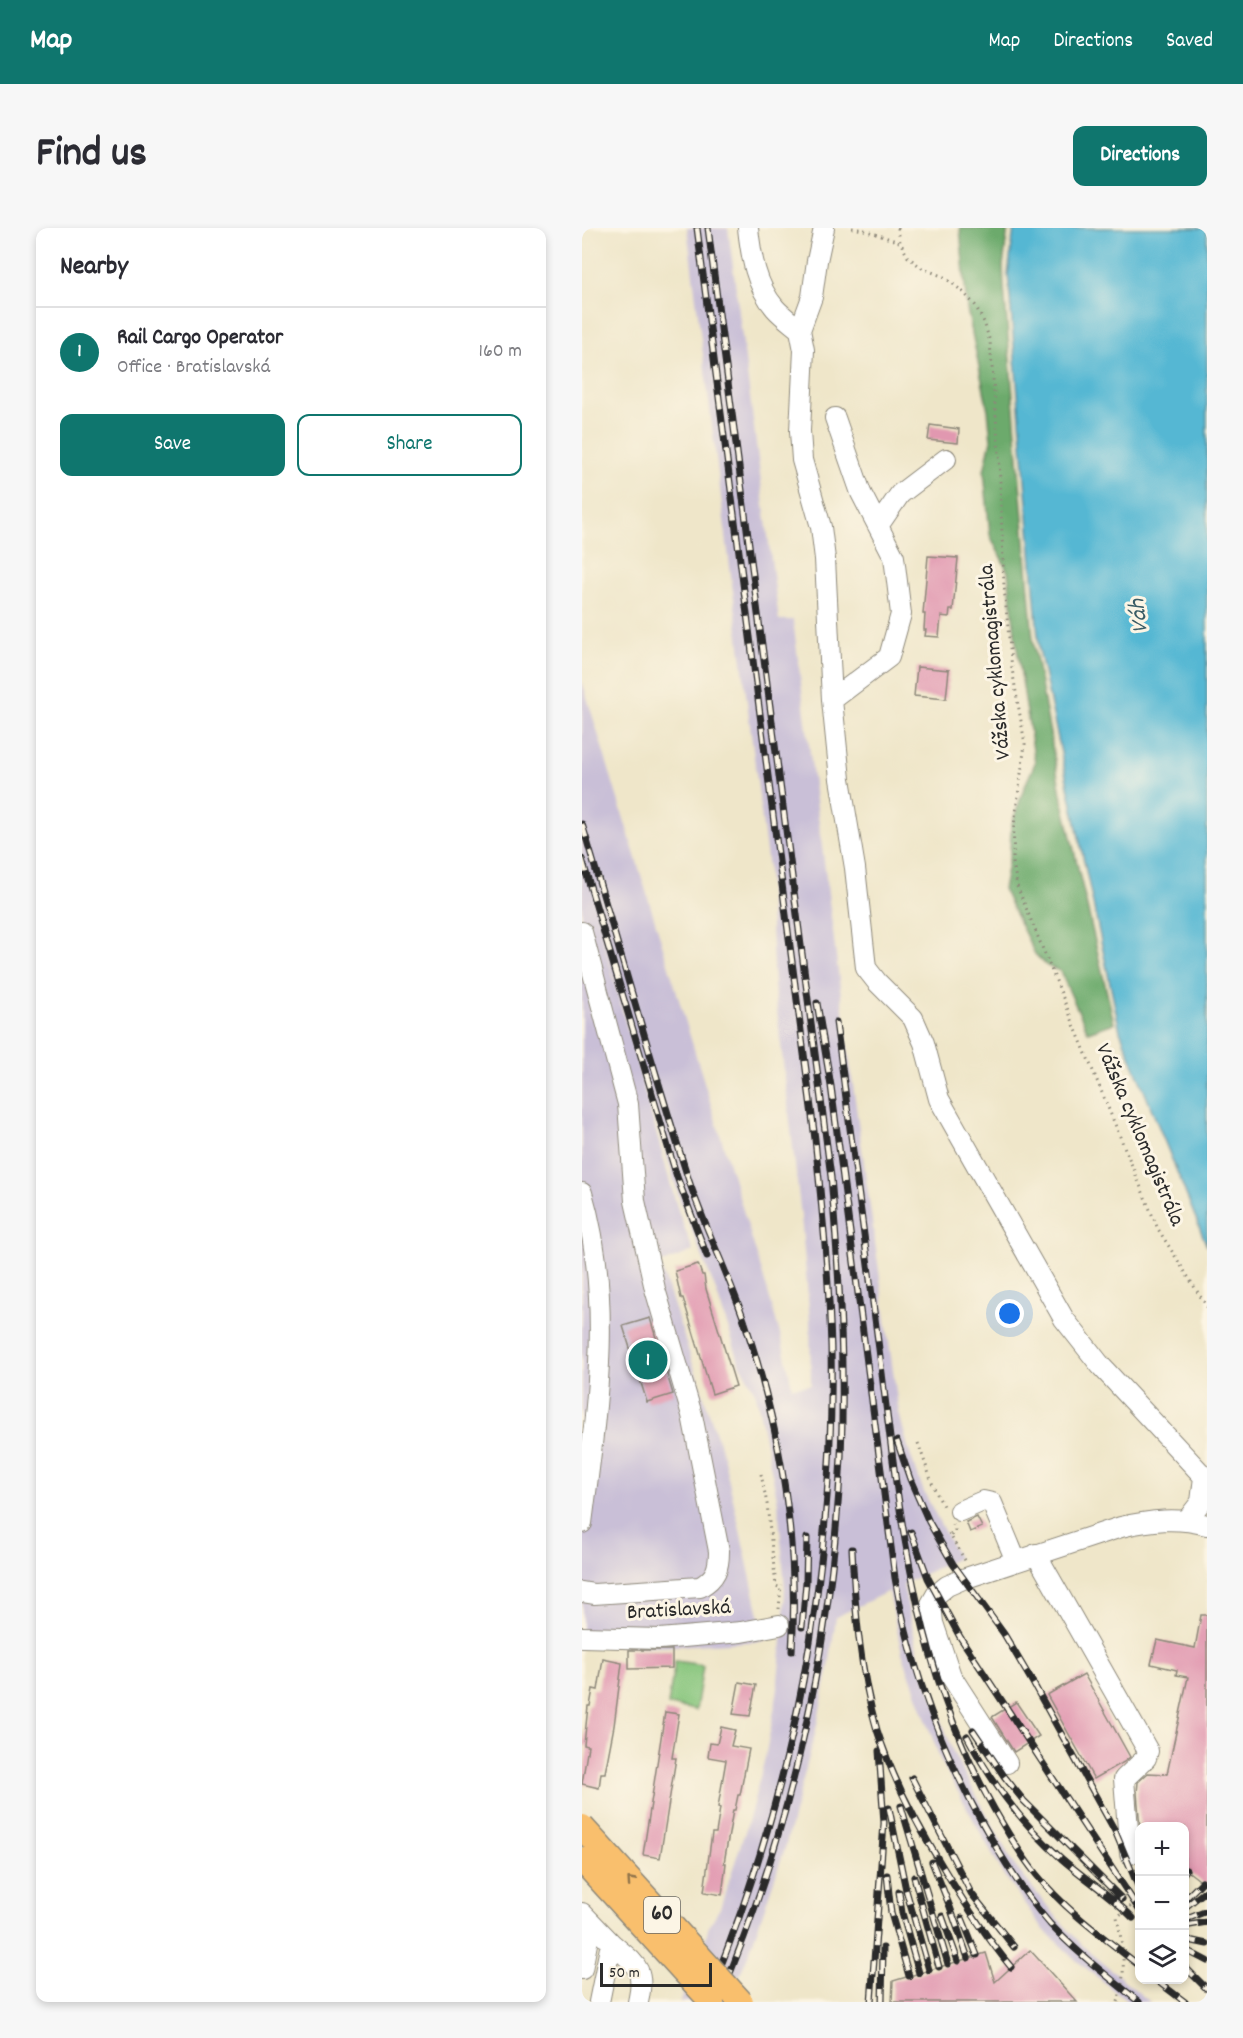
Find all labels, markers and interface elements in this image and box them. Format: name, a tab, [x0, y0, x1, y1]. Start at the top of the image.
text: Map	[30, 22, 72, 62]
text: Map	[989, 27, 1020, 57]
text: Directions	[1053, 27, 1133, 57]
text: Saved	[1166, 27, 1213, 57]
text: Find us	[36, 126, 147, 186]
button: Directions	[1073, 126, 1207, 186]
text: Nearby	[60, 249, 128, 286]
text: Rail Cargo Operator	[117, 323, 283, 354]
text: 1	[77, 338, 82, 366]
text: 160 m	[479, 338, 522, 366]
text: Office · Bratislavská	[117, 354, 271, 382]
button: Save	[60, 414, 285, 476]
button: Share	[297, 414, 522, 476]
street label: Vážska cyklomagistrála	[972, 562, 1020, 761]
water label: Váh	[1121, 596, 1159, 635]
street label: Vážska cyklomagistrála	[1086, 1039, 1192, 1232]
your location	[995, 1299, 1024, 1328]
pin: 1	[628, 1338, 668, 1382]
street label: Bratislavská	[626, 1593, 732, 1629]
map controls	[1135, 1822, 1189, 1984]
button: +	[1135, 1822, 1189, 1876]
button: −	[1135, 1876, 1189, 1930]
one-way arrow	[627, 1877, 638, 1888]
road number: 60	[644, 1897, 680, 1933]
button: layers	[1135, 1930, 1189, 1984]
scale bar	[600, 1960, 712, 1988]
text: 50 m	[609, 1962, 640, 1985]

